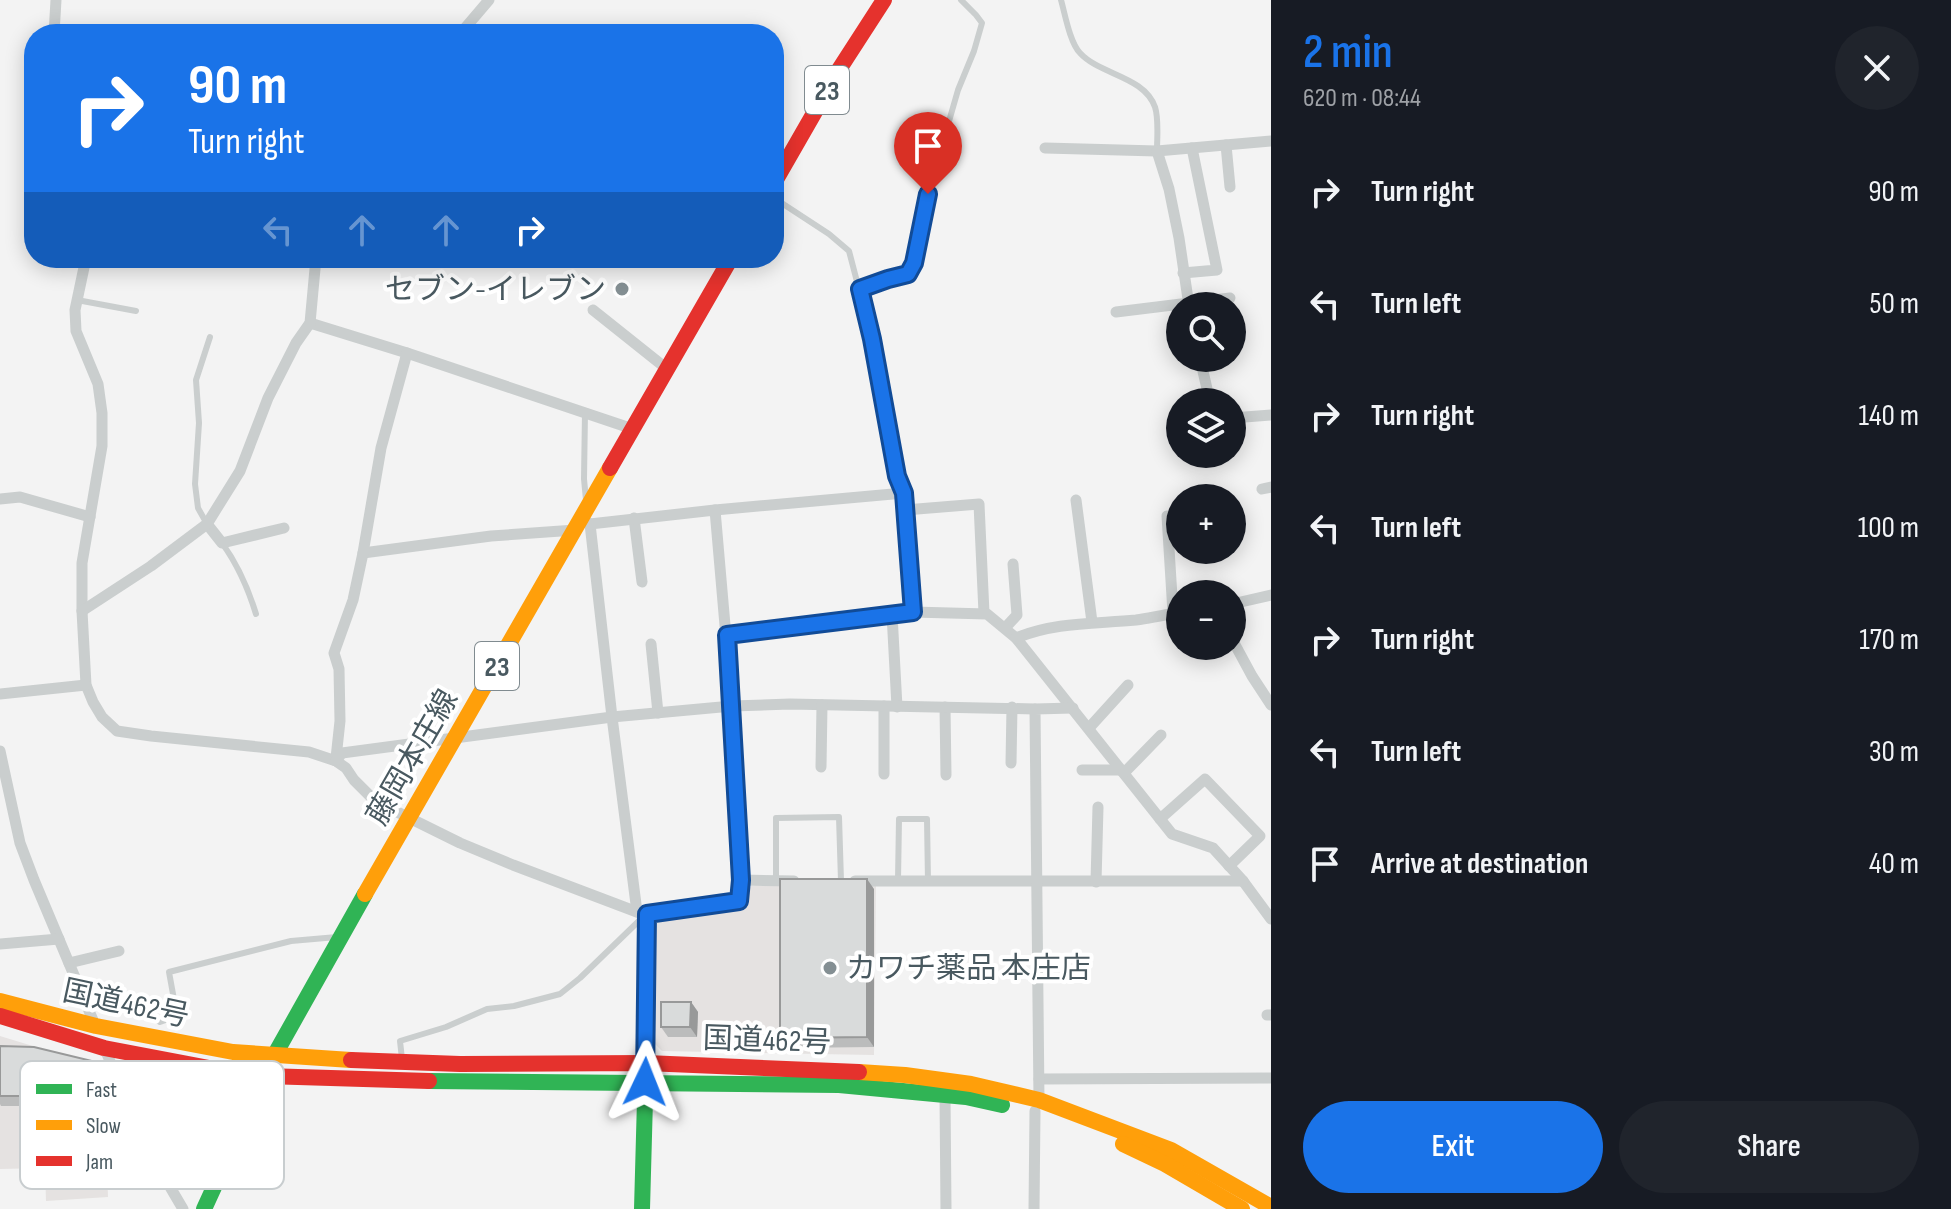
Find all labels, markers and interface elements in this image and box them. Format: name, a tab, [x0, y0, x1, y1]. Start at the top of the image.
text: 2 min	[1303, 24, 1393, 81]
button: close	[1835, 26, 1919, 110]
text: 90 m	[188, 53, 287, 120]
icon: right	[56, 56, 160, 160]
road number: 23	[805, 66, 849, 114]
text: 620 m · 08:44	[1303, 83, 1421, 114]
pin	[894, 112, 962, 194]
text: Turn right	[188, 121, 305, 164]
icon: arrive	[906, 124, 950, 168]
icon: right	[1303, 170, 1347, 214]
text: Turn right	[1371, 174, 1474, 210]
text: 90 m	[1868, 174, 1919, 210]
icon: left	[256, 208, 300, 252]
icon: ahead	[340, 208, 384, 252]
icon: ahead	[424, 208, 468, 252]
icon: right	[508, 208, 552, 252]
place label: セブン-イレブン	[385, 272, 606, 308]
marker: セブン-イレブン	[613, 280, 631, 298]
icon: left	[1303, 282, 1347, 326]
text: Turn left	[1371, 286, 1461, 322]
text: 50 m	[1870, 286, 1919, 322]
map controls	[1166, 292, 1246, 660]
button: search	[1166, 292, 1246, 372]
button: layers	[1166, 388, 1246, 468]
icon: right	[1303, 394, 1347, 438]
text: Turn right	[1371, 398, 1474, 434]
text: 140 m	[1859, 398, 1919, 434]
button: +	[1166, 484, 1246, 564]
icon: left	[1303, 506, 1347, 550]
text: Turn left	[1371, 510, 1461, 546]
text: 100 m	[1858, 510, 1919, 546]
button: −	[1166, 580, 1246, 660]
icon: right	[1303, 618, 1347, 662]
text: Turn right	[1371, 622, 1474, 658]
text: 170 m	[1859, 622, 1919, 658]
road number: 23	[475, 642, 519, 690]
street label: 藤岡本庄線	[360, 684, 466, 831]
icon: left	[1303, 730, 1347, 774]
text: Turn left	[1371, 734, 1461, 770]
text: 30 m	[1869, 734, 1919, 770]
icon: arrive	[1303, 842, 1347, 886]
text: Arrive at destination	[1371, 846, 1588, 882]
text: 40 m	[1869, 846, 1919, 882]
place label: カワチ薬品 本庄店	[846, 951, 1091, 987]
marker: カワチ薬品 本庄店	[821, 959, 839, 977]
street label: 国道462号	[59, 973, 192, 1035]
street label: 国道462号	[702, 1021, 832, 1061]
position arrow	[603, 1040, 687, 1124]
legend	[20, 1061, 284, 1189]
text: Fast	[86, 1077, 117, 1104]
button: Exit	[1303, 1101, 1603, 1193]
button: Share	[1619, 1101, 1919, 1193]
text: Slow	[86, 1113, 121, 1140]
text: Jam	[85, 1149, 113, 1176]

